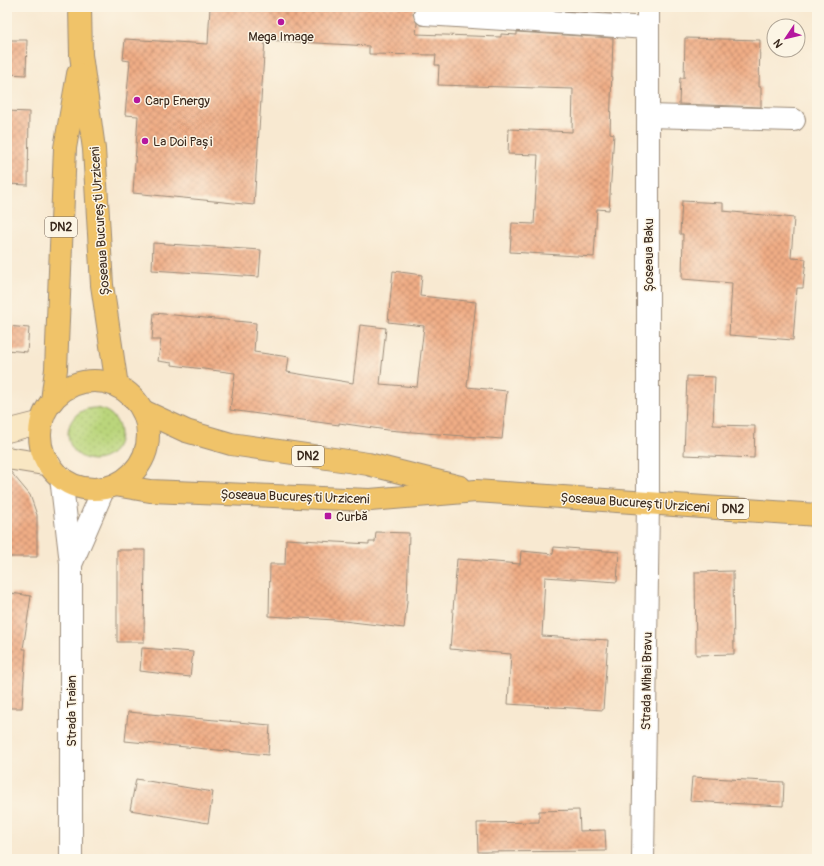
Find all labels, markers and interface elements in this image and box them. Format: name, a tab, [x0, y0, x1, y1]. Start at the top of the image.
marker: Mega Image	[276, 17, 286, 27]
north arrow	[766, 18, 806, 58]
place label: Mega Image	[248, 29, 314, 45]
text: N	[770, 36, 786, 50]
place label: Carp Energy	[145, 93, 210, 109]
marker: Carp Energy	[132, 95, 142, 105]
place label: La Doi Pași	[153, 134, 212, 150]
marker: La Doi Pași	[140, 136, 150, 146]
street label: Șoseaua București Urziceni	[87, 146, 113, 296]
road number: DN2	[45, 217, 77, 237]
street label: Șoseaua Baku	[641, 218, 657, 292]
road number: DN2	[292, 446, 324, 466]
street label: Șoseaua București Urziceni	[220, 486, 370, 508]
street label: Șoseaua București Urziceni	[560, 490, 710, 516]
road number: DN2	[717, 499, 749, 519]
place label: Curbă	[336, 509, 368, 525]
marker: Curbă	[323, 511, 333, 521]
street label: Strada Mihai Bravu	[638, 632, 656, 730]
street label: Strada Traian	[64, 675, 80, 747]

